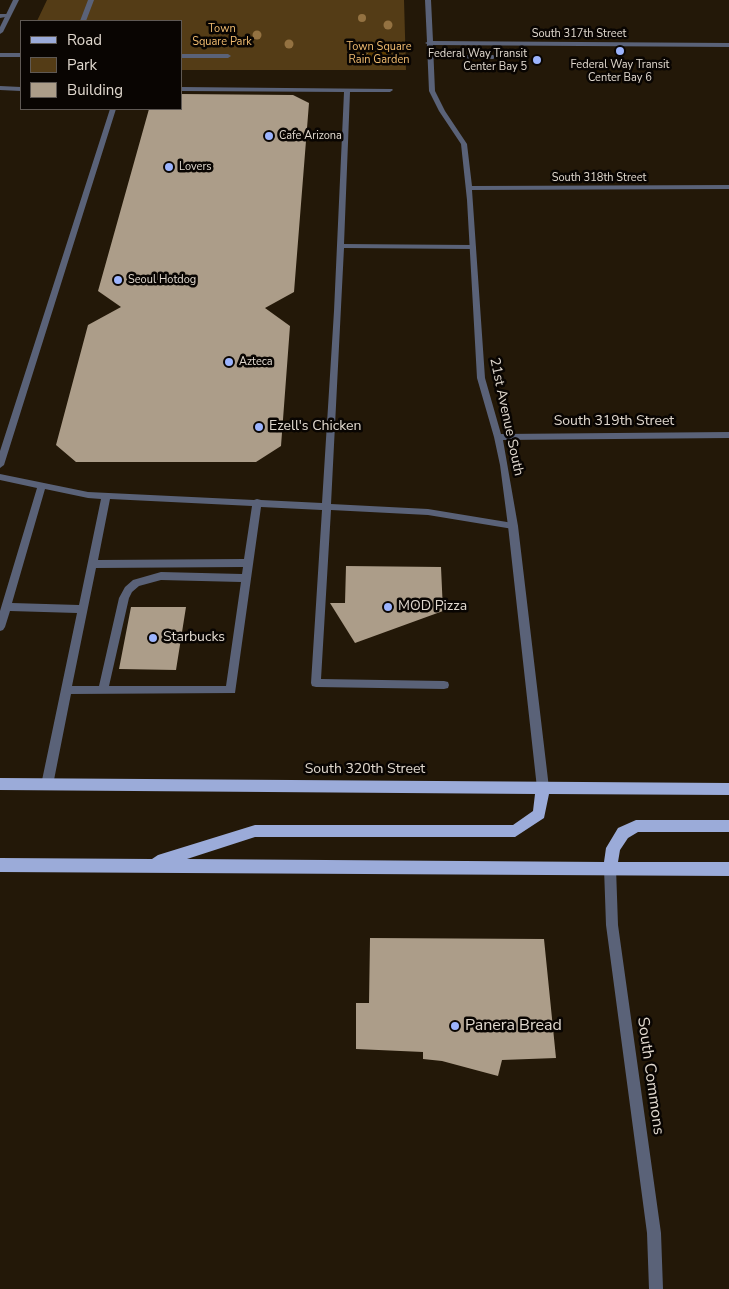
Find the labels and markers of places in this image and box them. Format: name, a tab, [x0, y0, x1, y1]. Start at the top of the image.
marker: Federal Way Transit Center Bay 6	[614, 45, 626, 57]
place label: Federal Way Transit Center Bay 5	[428, 47, 527, 73]
marker: Federal Way Transit Center Bay 5	[531, 54, 543, 66]
place label: Federal Way Transit Center Bay 6	[571, 58, 669, 84]
place label: Cafe Arizona	[279, 129, 342, 143]
marker: Cafe Arizona	[263, 130, 275, 142]
place label: Lovers	[179, 160, 212, 174]
marker: Lovers	[163, 161, 175, 173]
place label: Seoul Hotdog	[128, 273, 196, 287]
marker: Seoul Hotdog	[112, 274, 124, 286]
place label: Azteca	[239, 355, 273, 369]
marker: Azteca	[223, 356, 235, 368]
place label: Ezell's Chicken	[269, 419, 361, 435]
marker: Ezell's Chicken	[253, 421, 265, 433]
place label: MOD Pizza	[398, 599, 467, 615]
marker: MOD Pizza	[382, 601, 394, 613]
place label: Starbucks	[163, 630, 225, 646]
marker: Starbucks	[147, 632, 159, 644]
place label: Panera Bread	[465, 1016, 562, 1036]
marker: Panera Bread	[449, 1020, 461, 1032]

